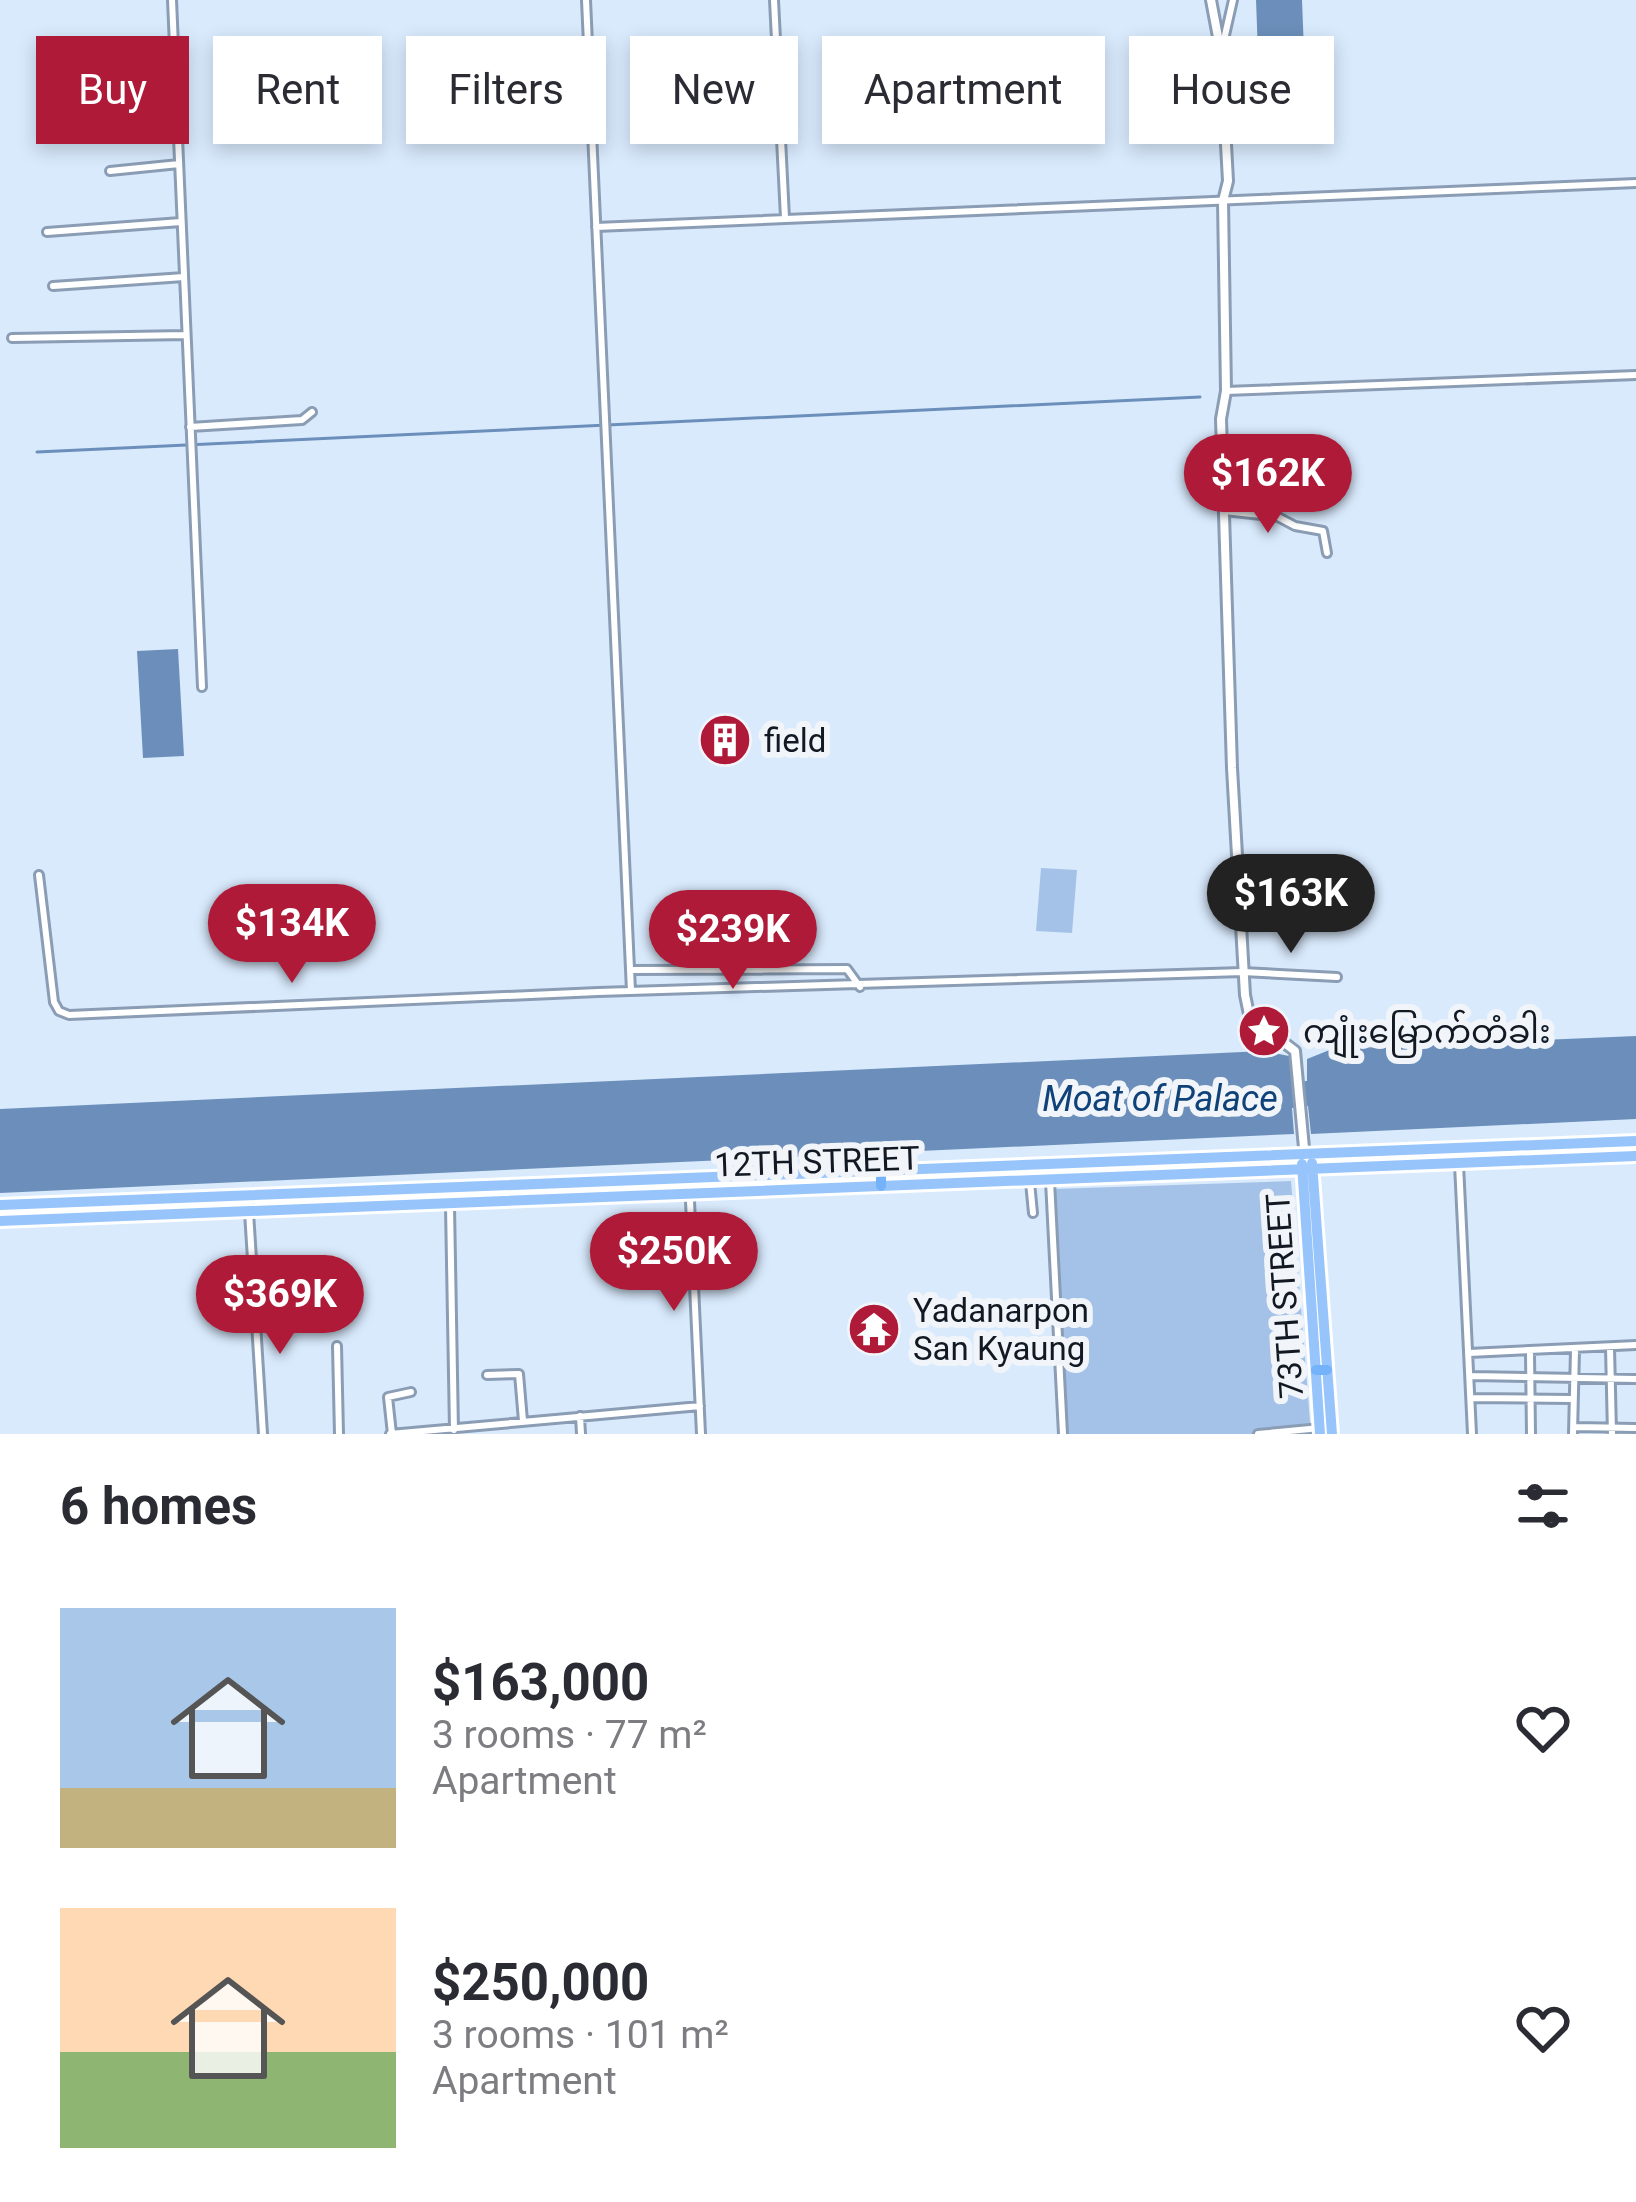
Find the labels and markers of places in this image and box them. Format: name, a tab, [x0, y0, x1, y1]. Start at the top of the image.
pin: $162K	[1184, 434, 1352, 536]
building icon: field	[697, 712, 753, 768]
place label: field	[764, 721, 826, 760]
pin: $163K	[1207, 854, 1375, 956]
pin: $134K	[208, 884, 376, 986]
pin: $239K	[649, 890, 817, 992]
place icon: ကျုံးမြောက်တံခါး	[1236, 1003, 1292, 1059]
place label: ကျုံးမြောက်တံခါး	[1303, 1009, 1551, 1058]
pin: $250K	[590, 1212, 758, 1314]
pin: $369K	[196, 1255, 364, 1357]
place label: Yadanarpon San Kyaung	[913, 1291, 1089, 1368]
temple icon: Yadanarpon San Kyaung	[846, 1301, 902, 1357]

